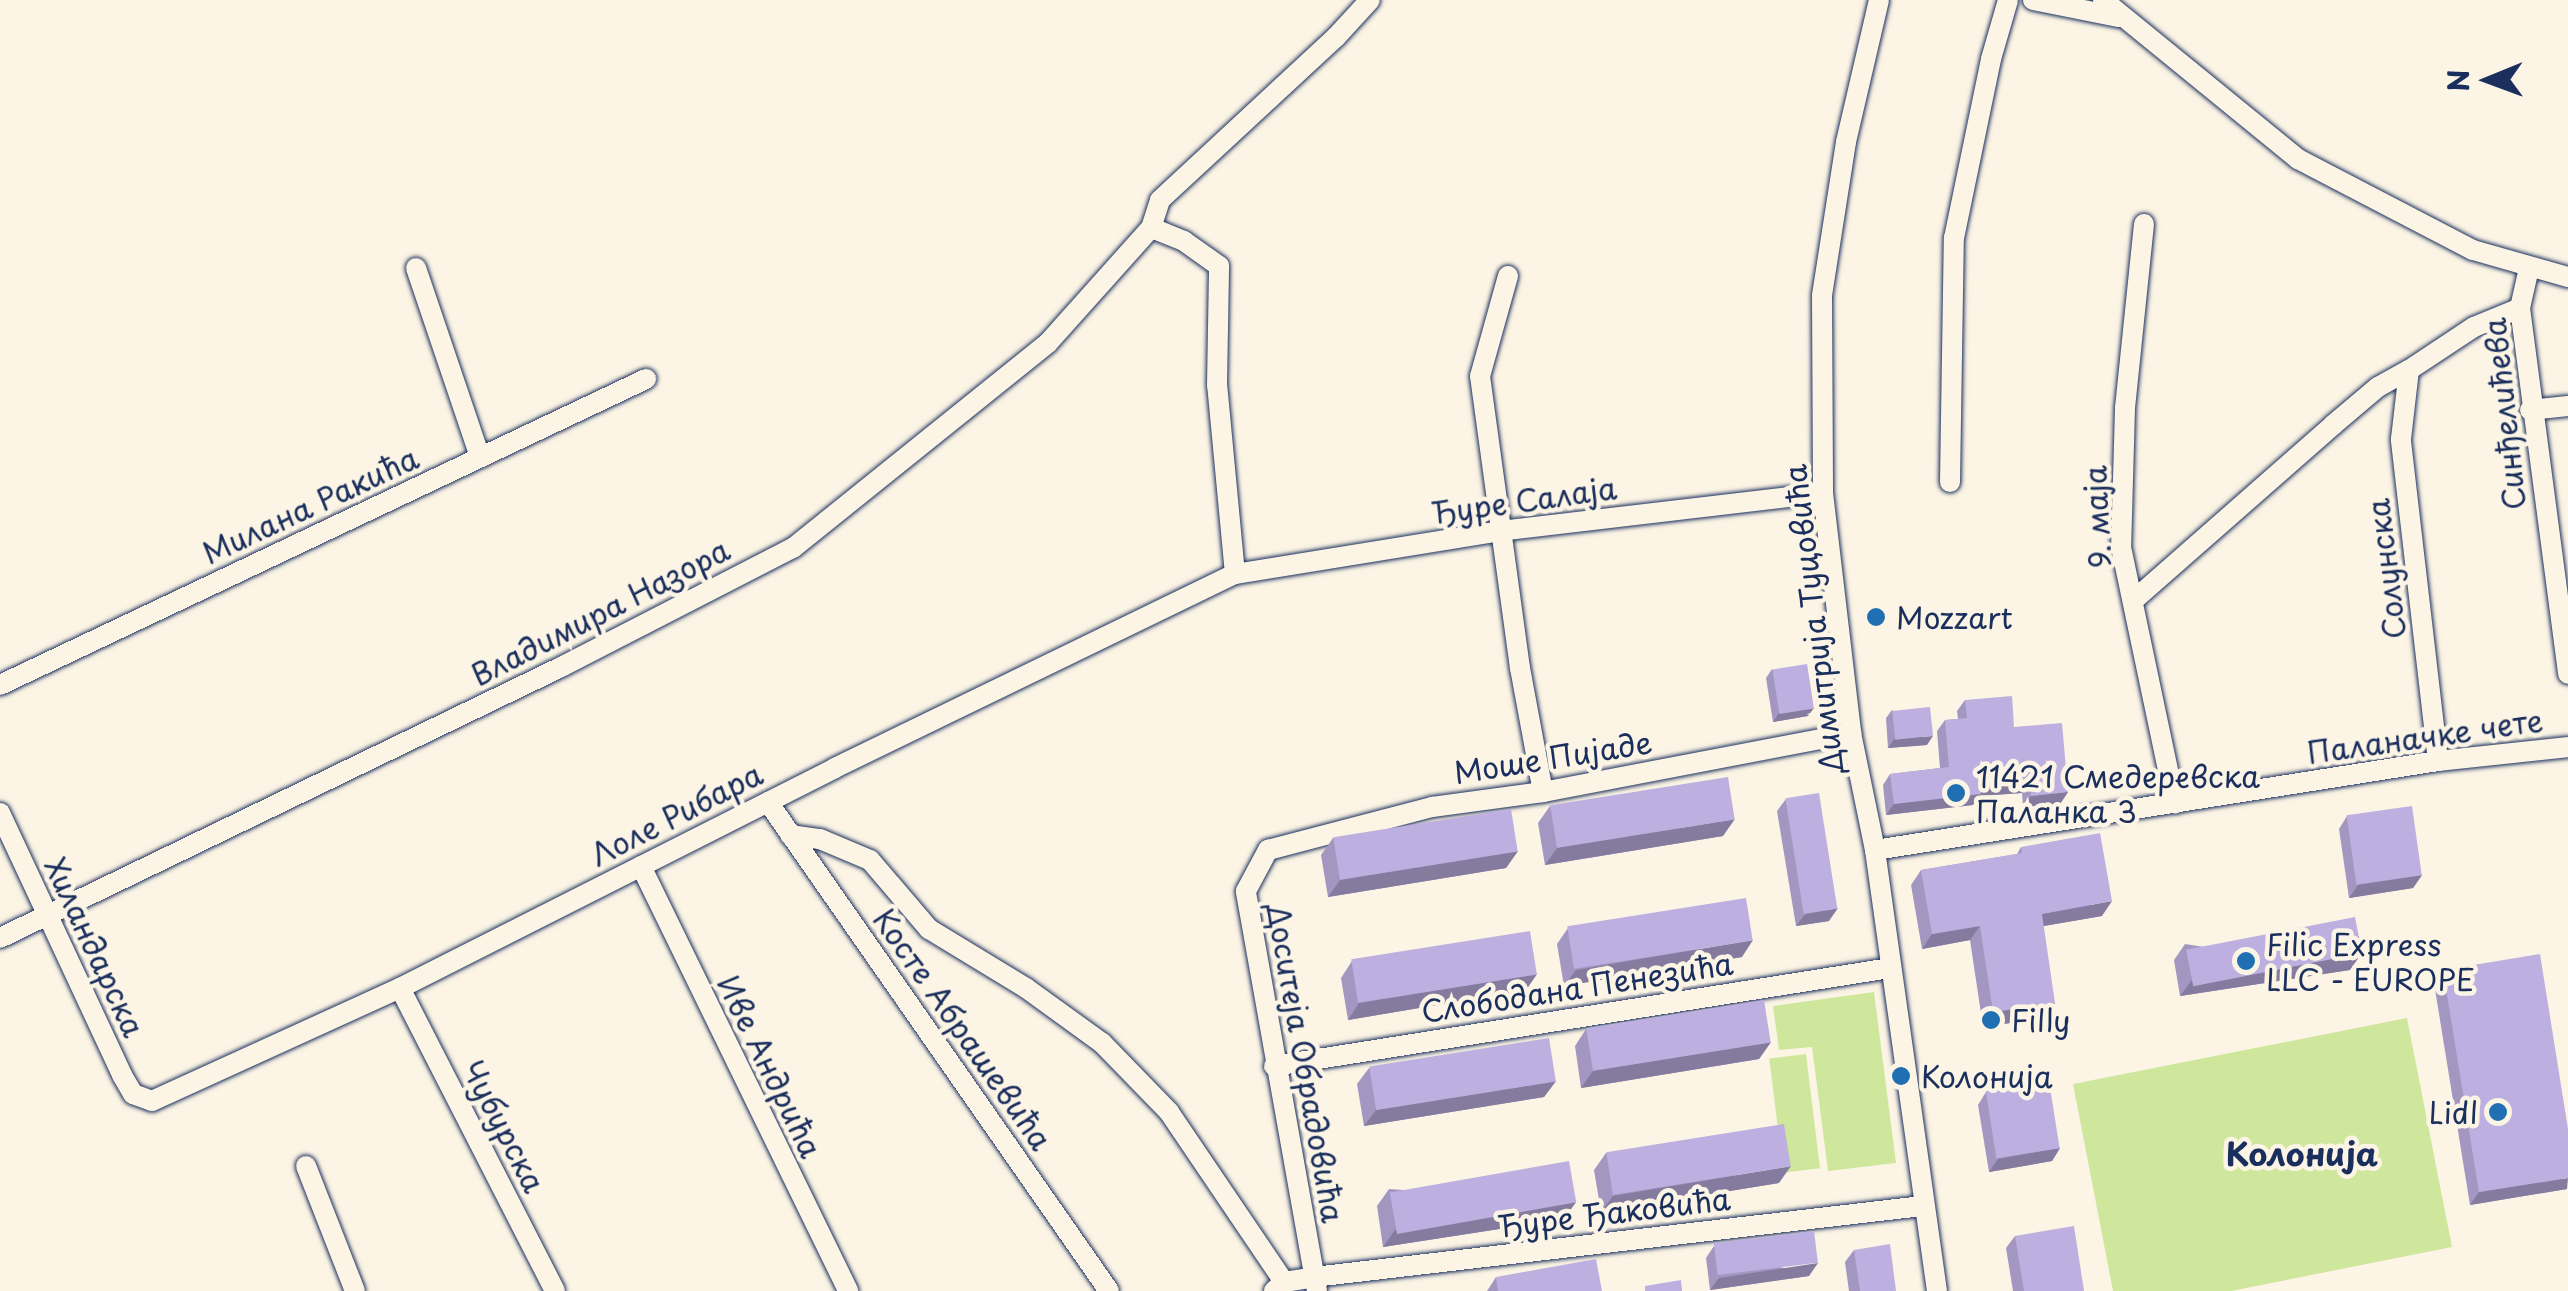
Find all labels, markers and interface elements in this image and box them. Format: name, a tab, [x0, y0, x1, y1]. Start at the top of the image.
north arrow	[2438, 30, 2538, 130]
text: N	[2436, 69, 2479, 92]
street label: Синђелићева	[2476, 316, 2532, 512]
street label: Милана Ракића	[196, 439, 424, 571]
street label: Димитрија Туцовића	[1776, 462, 1850, 776]
street label: 9. маја	[2076, 464, 2118, 570]
street label: Ђуре Салаја	[1429, 469, 1619, 531]
street label: Солунска	[2360, 497, 2412, 641]
street label: Владимира Назора	[465, 531, 735, 693]
place label: Mozzart	[1896, 599, 2013, 635]
marker: Mozzart	[1865, 606, 1887, 628]
street label: Паланачке чете	[2305, 702, 2545, 770]
street label: Моше Пијаде	[1451, 723, 1655, 791]
street label: Лоле Рибара	[584, 755, 768, 873]
place label: 11421 Смедеревска Паланка 3	[1976, 758, 2258, 828]
marker: 11421 Смедеревска Паланка 3	[1945, 782, 1967, 804]
street label: Хиландарска	[38, 852, 152, 1042]
street label: Доситеја Обрадовића	[1260, 900, 1352, 1226]
street label: Косте Абрашевића	[867, 902, 1059, 1156]
place label: Filic Express LLC - EUROPE	[2266, 926, 2478, 996]
street label: Слободана Пенезића	[1418, 944, 1736, 1030]
marker: Filic Express LLC - EUROPE	[2235, 950, 2257, 972]
street label: Иве Андрића	[710, 969, 830, 1163]
place label: Filly	[2011, 1002, 2070, 1038]
marker: Filly	[1980, 1009, 2002, 1031]
street label: Чубурска	[455, 1054, 553, 1198]
place label: Колонија	[1921, 1058, 2053, 1094]
marker: Колонија	[1890, 1065, 1912, 1087]
place label: Lidl	[2429, 1094, 2478, 1130]
marker: Lidl	[2487, 1101, 2509, 1123]
district label: Колонија	[2226, 1134, 2378, 1172]
street label: Ђуре Ђаковића	[1496, 1180, 1732, 1244]

